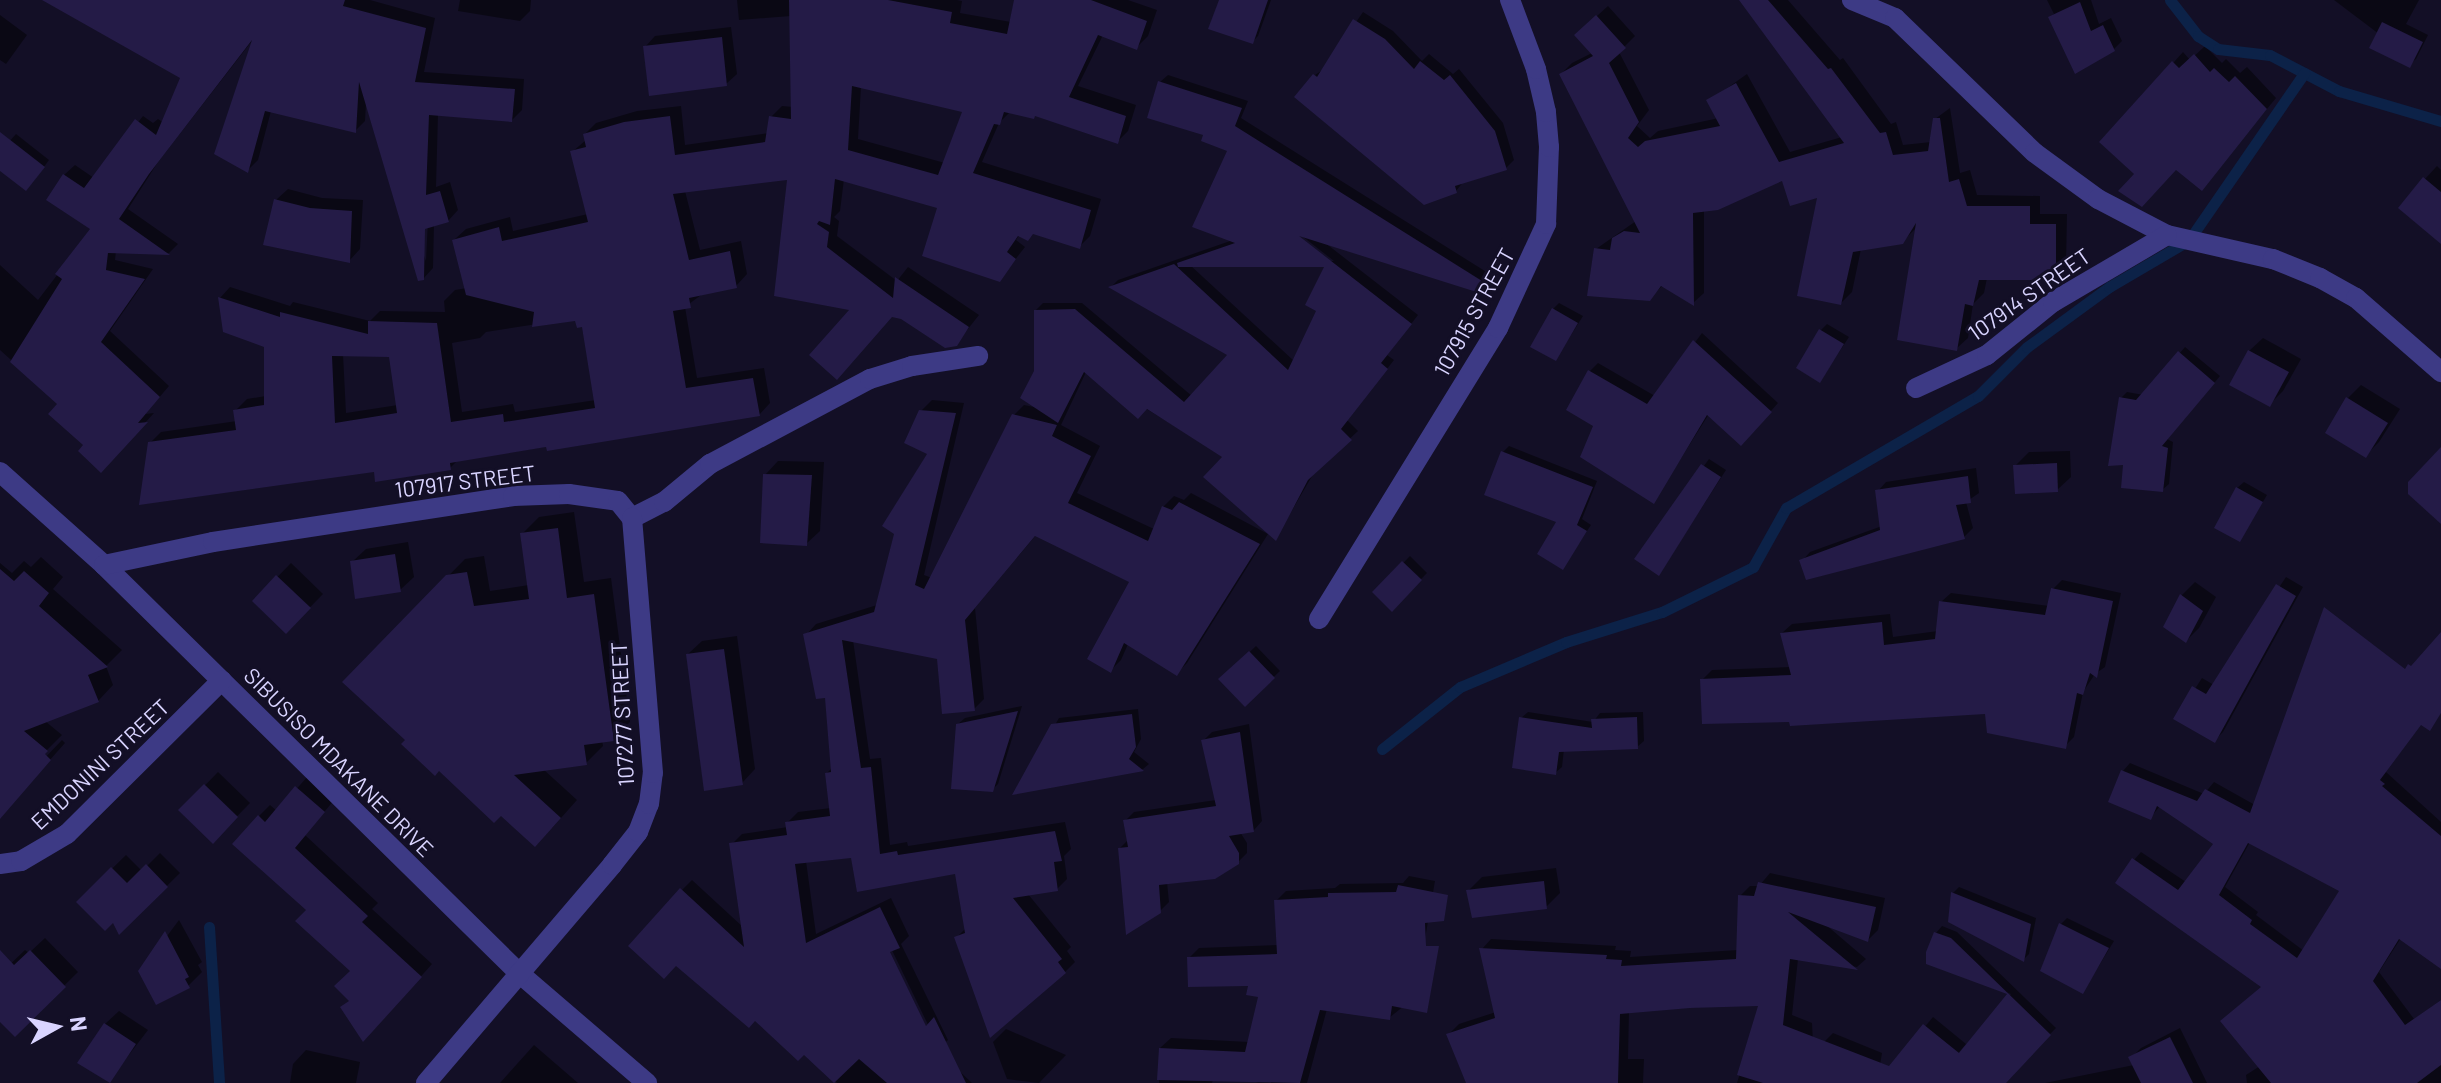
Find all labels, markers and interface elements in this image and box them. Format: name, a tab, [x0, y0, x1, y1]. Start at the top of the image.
street label: 107914 STREET	[1963, 242, 2095, 346]
street label: 107915 STREET	[1428, 243, 1520, 381]
street label: 107917 STREET	[393, 459, 537, 503]
street label: 107277 STREET	[605, 641, 639, 787]
street label: SIBUSISO MDAKANE DRIVE	[239, 662, 439, 862]
street label: EMDONINI STREET	[25, 693, 175, 835]
north arrow	[16, 987, 96, 1067]
text: N	[66, 1015, 94, 1033]

